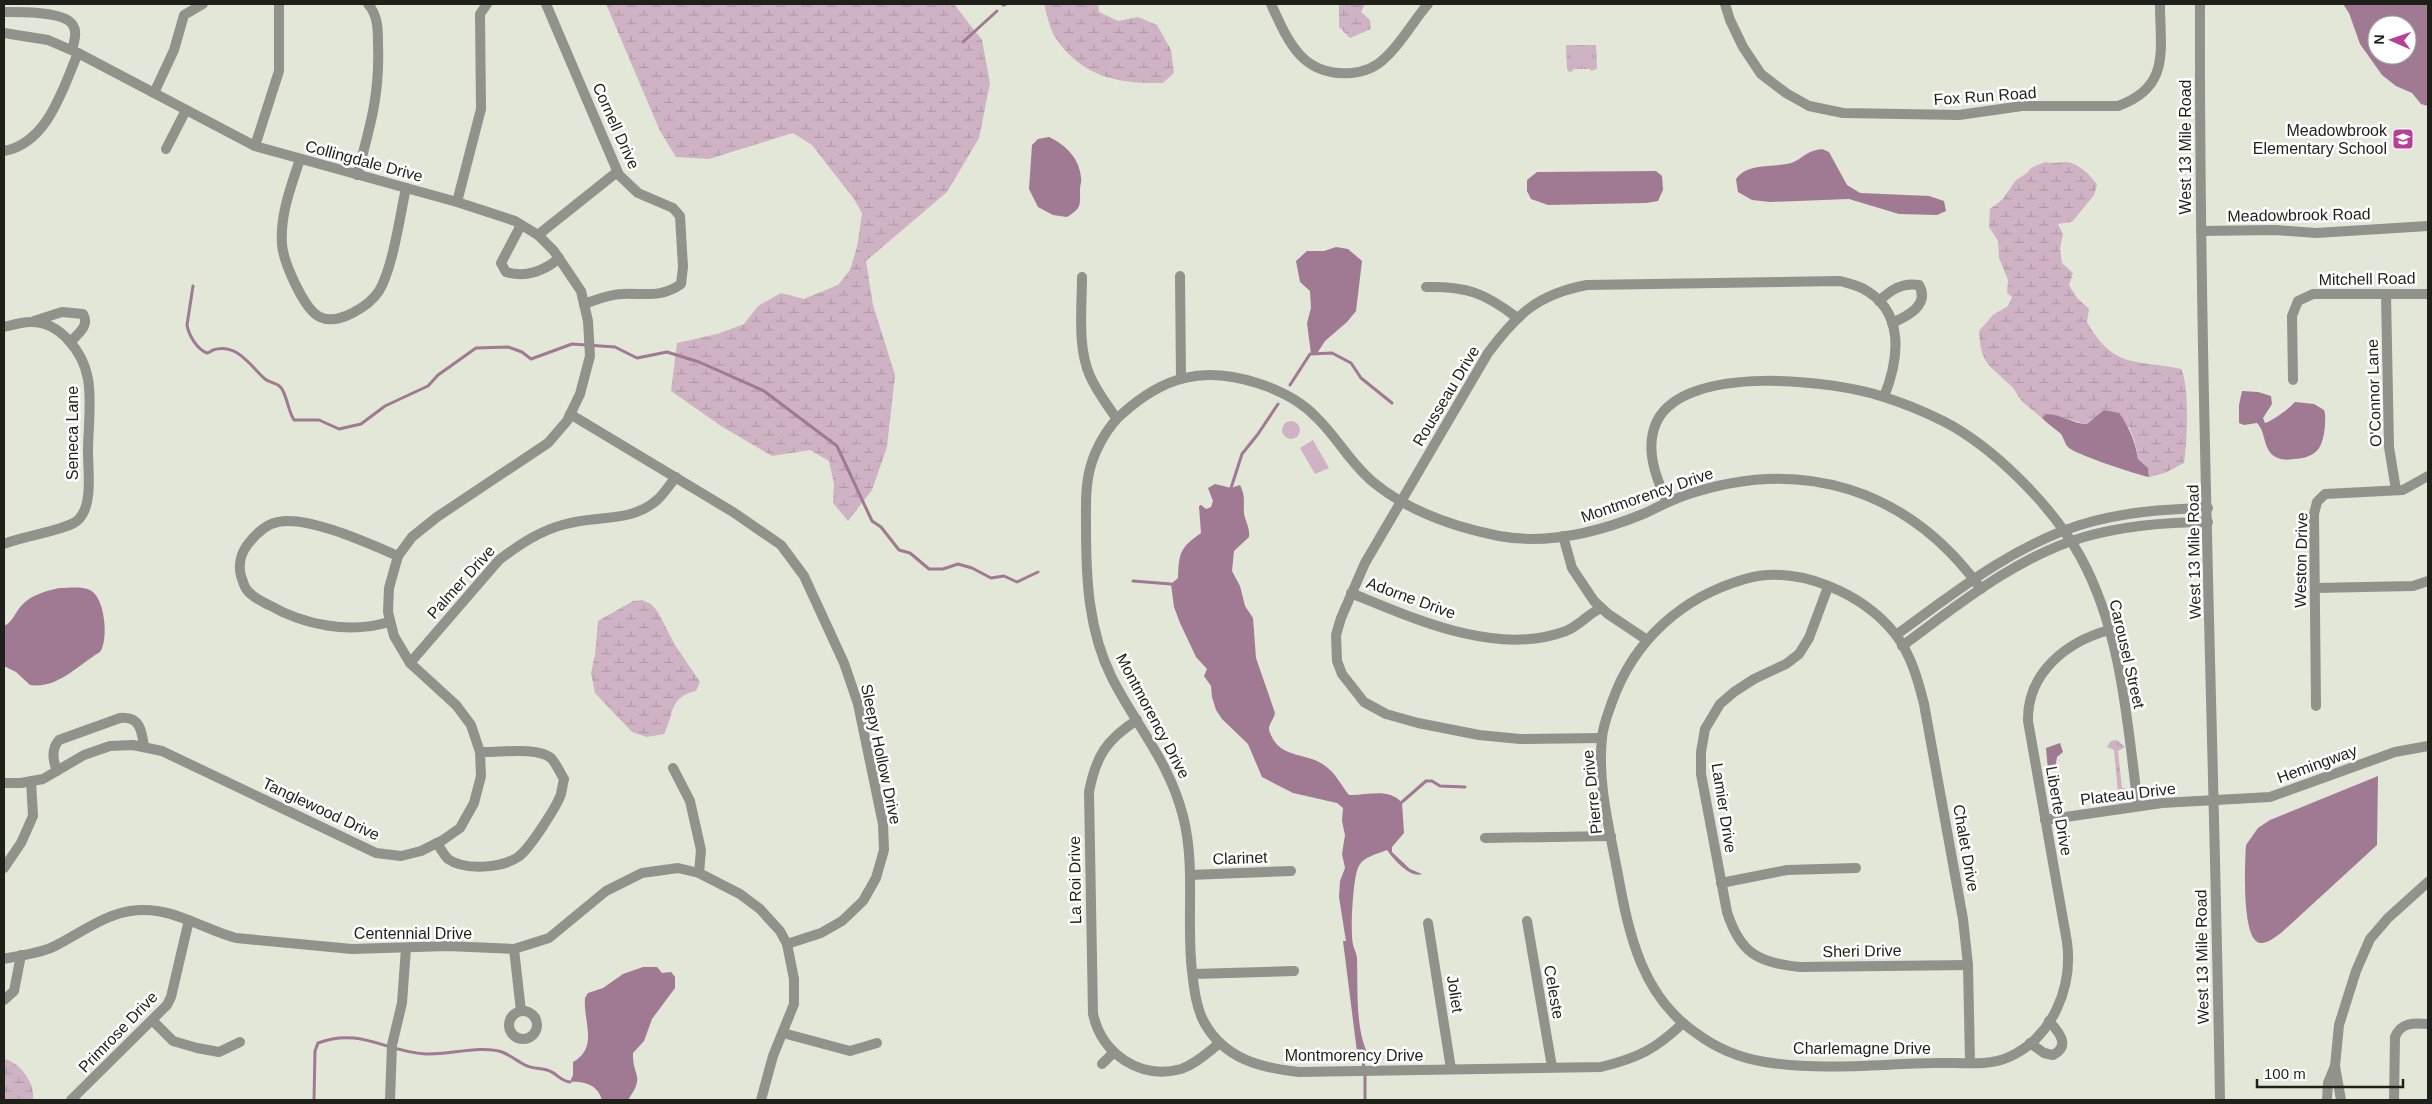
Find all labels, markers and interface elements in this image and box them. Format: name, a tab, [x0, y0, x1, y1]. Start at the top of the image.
north arrow	[2367, 15, 2417, 65]
text: N	[2371, 34, 2387, 45]
street label: Cornell Drive	[589, 80, 643, 172]
street label: West 13 Mile Road	[2177, 80, 2194, 214]
street label: Fox Run Road	[1933, 84, 2037, 108]
place label: Meadowbrook Elementary School	[2253, 122, 2388, 157]
school or university icon: Meadowbrook Elementary School	[2391, 127, 2415, 151]
street label: Collingdale Drive	[303, 137, 425, 185]
street label: Meadowbrook Road	[2227, 205, 2371, 225]
street label: Mitchell Road	[2318, 270, 2416, 288]
street label: O'Connor Lane	[2364, 339, 2384, 447]
street label: Rousseau Drive	[1409, 343, 1483, 449]
street label: Seneca Lane	[64, 386, 81, 480]
street label: Montmorency Drive	[1579, 464, 1715, 526]
street label: West 13 Mile Road	[2184, 484, 2204, 620]
street label: Weston Drive	[2292, 512, 2310, 608]
street label: Palmer Drive	[424, 542, 498, 622]
street label: Adorne Drive	[1364, 574, 1458, 622]
street label: Carousel Street	[2106, 598, 2148, 711]
street label: Montmorency Drive	[1113, 651, 1193, 781]
street label: Sleepy Hollow Drive	[858, 682, 904, 826]
street label: Hemingway	[2275, 742, 2359, 786]
street label: Pierre Drive	[1579, 749, 1605, 835]
street label: Lamier Drive	[1709, 762, 1740, 854]
street label: Liberte Drive	[2043, 765, 2075, 857]
street label: Tanglewood Drive	[260, 774, 382, 844]
street label: Plateau Drive	[2079, 780, 2177, 808]
street label: Chalet Drive	[1950, 803, 1982, 893]
street label: La Roi Drive	[1066, 836, 1084, 924]
street label: Clarinet	[1212, 849, 1268, 867]
street label: West 13 Mile Road	[2192, 889, 2212, 1025]
street label: Centennial Drive	[354, 925, 472, 942]
street label: Sheri Drive	[1822, 942, 1902, 960]
street label: Celeste	[1541, 964, 1567, 1020]
street label: Joliet	[1444, 974, 1466, 1014]
street label: Primrose Drive	[75, 988, 161, 1076]
street label: Charlemagne Drive	[1793, 1040, 1931, 1057]
street label: Montmorency Drive	[1285, 1047, 1423, 1064]
scale bar	[2257, 1056, 2403, 1088]
text: 100 m	[2264, 1065, 2306, 1082]

